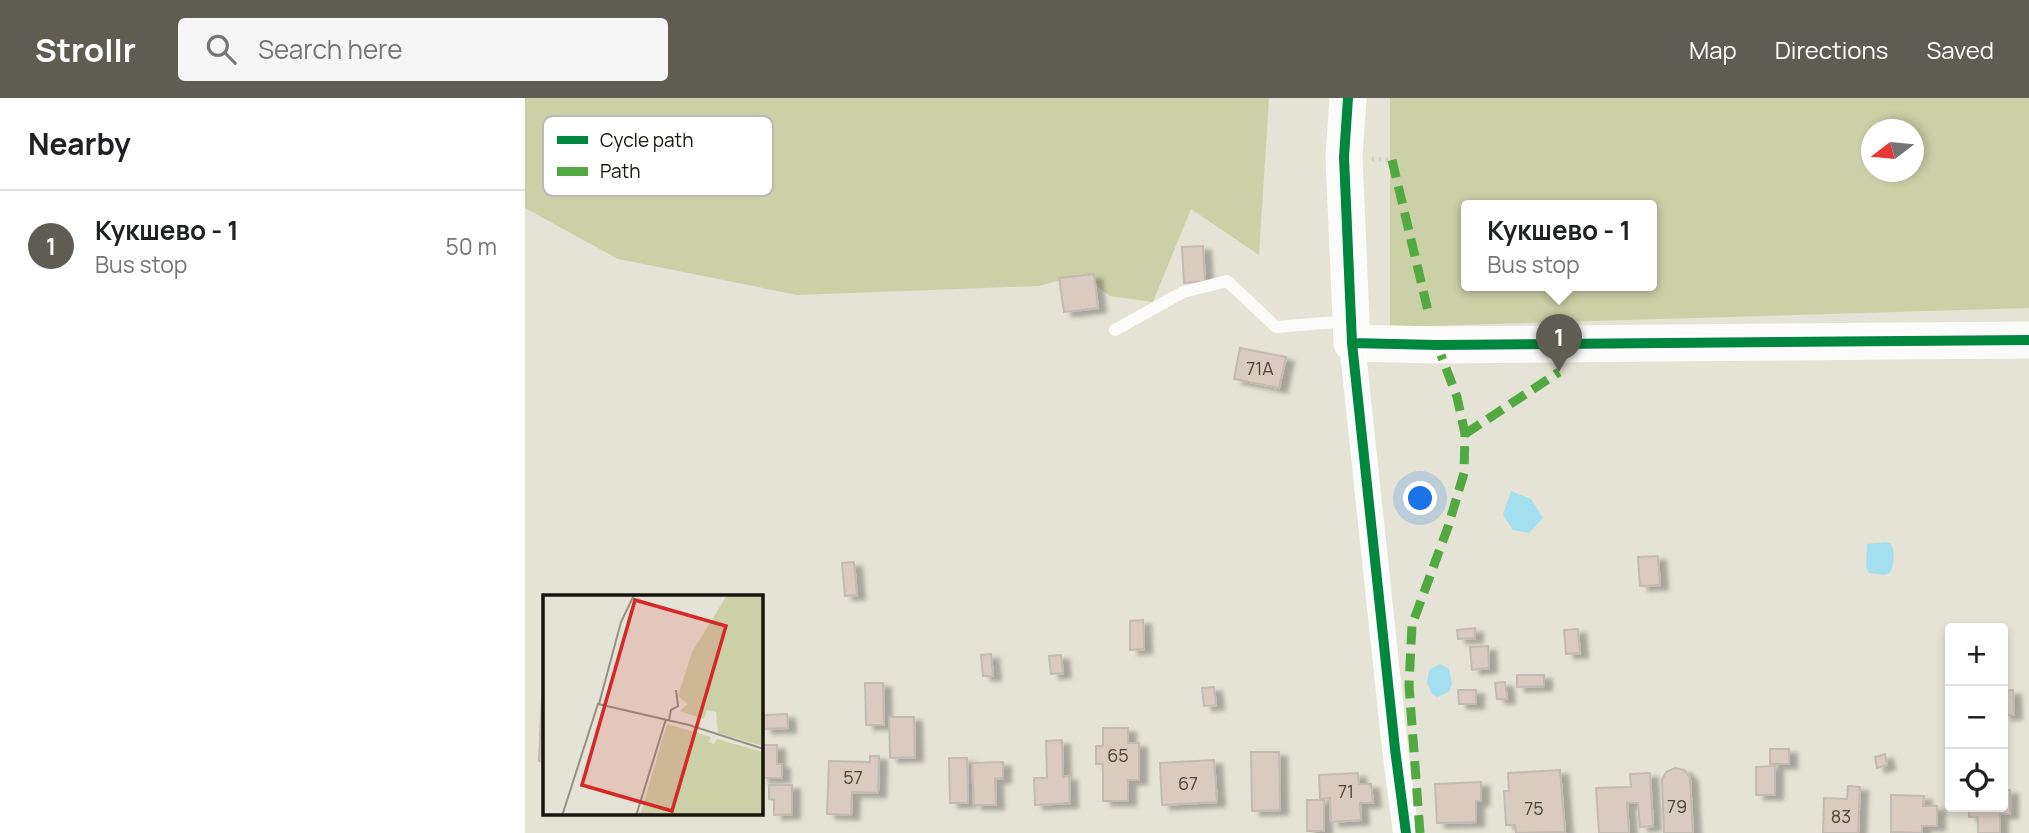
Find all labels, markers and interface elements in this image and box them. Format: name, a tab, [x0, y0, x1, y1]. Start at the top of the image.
search box	[178, 18, 668, 81]
text: Strollr	[35, 27, 136, 72]
icon: search	[202, 30, 240, 68]
text: Search here	[258, 31, 402, 67]
text: Map	[1689, 33, 1737, 66]
text: Directions	[1775, 33, 1888, 66]
text: Saved	[1926, 33, 1994, 66]
legend	[543, 116, 773, 196]
north arrow	[1861, 119, 1924, 182]
text: Nearby	[28, 123, 131, 164]
text: Cycle path	[600, 127, 694, 153]
text: Path	[600, 158, 640, 184]
popup	[1461, 200, 1657, 291]
text: Кукшево - 1	[95, 212, 239, 248]
text: Кукшево - 1	[1487, 212, 1631, 248]
text: 1	[46, 230, 56, 262]
text: 50 m	[446, 230, 497, 262]
text: Bus stop	[95, 248, 187, 280]
text: Bus stop	[1487, 248, 1580, 280]
pin: 1	[1536, 314, 1582, 372]
house number: 71А	[1246, 356, 1274, 380]
your location	[1403, 481, 1437, 515]
inset map	[543, 595, 763, 816]
map controls	[1945, 623, 2008, 812]
button: +	[1945, 623, 2008, 686]
button: −	[1945, 686, 2008, 749]
house number: 65	[1107, 743, 1129, 767]
button: locate	[1945, 749, 2008, 812]
house number: 57	[843, 765, 863, 789]
house number: 67	[1178, 771, 1198, 795]
house number: 71	[1338, 779, 1354, 803]
house number: 79	[1667, 794, 1687, 818]
house number: 75	[1524, 796, 1544, 820]
house number: 83	[1831, 804, 1851, 828]

